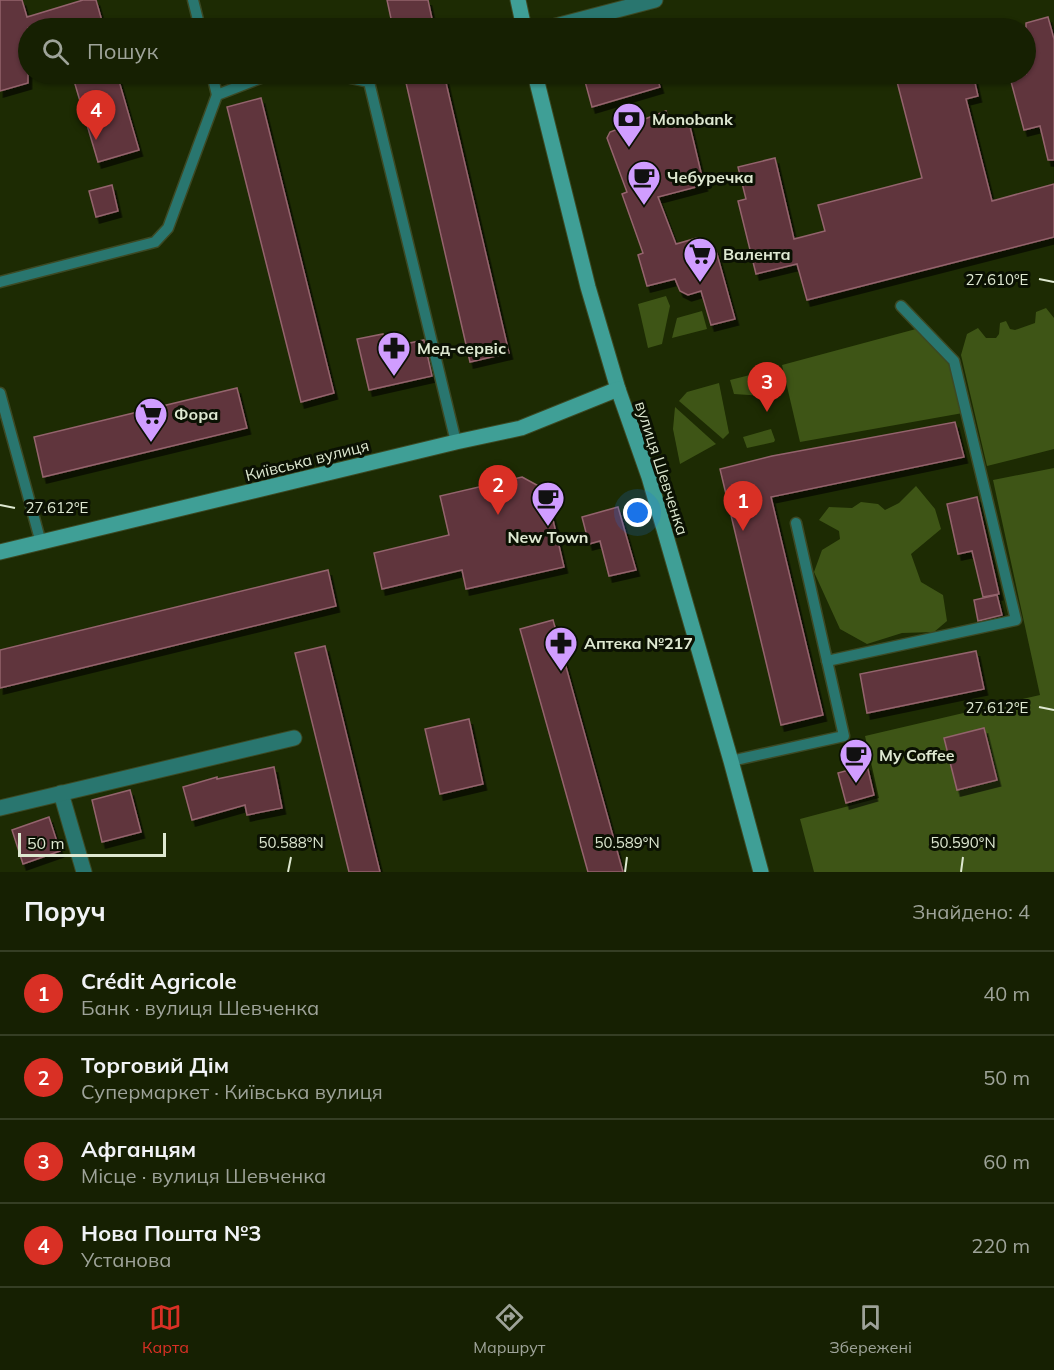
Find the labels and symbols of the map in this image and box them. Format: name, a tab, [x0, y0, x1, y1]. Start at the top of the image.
pin: 4	[76, 90, 116, 140]
bank icon: Monobank	[611, 101, 647, 148]
place label: Monobank	[652, 109, 734, 129]
cafe icon: Чебуречка	[626, 159, 662, 206]
place label: Чебуречка	[667, 167, 754, 187]
supermarket icon: Валента	[682, 236, 718, 283]
place label: Валента	[723, 244, 791, 264]
text: 27.610°E	[966, 270, 1029, 289]
pharmacy icon: Мед-сервіс	[376, 330, 412, 377]
place label: Мед-сервіс	[417, 338, 506, 358]
pin: 3	[748, 362, 786, 412]
supermarket icon: Фора	[133, 396, 169, 443]
street label: вулиця Шевченка	[631, 398, 693, 538]
place label: Фора	[174, 404, 219, 424]
street label: Київська вулиця	[243, 435, 371, 485]
pin: 2	[478, 466, 518, 515]
cafe icon: New Town	[530, 480, 566, 527]
pin: 1	[724, 482, 762, 531]
text: 27.612°E	[26, 498, 89, 517]
your location	[623, 498, 652, 527]
place label: New Town	[508, 527, 588, 547]
pharmacy icon: Аптека №217	[543, 625, 579, 672]
place label: Аптека №217	[584, 633, 693, 653]
text: 27.612°E	[966, 698, 1029, 717]
cafe icon: My Coffee	[838, 737, 874, 784]
place label: My Coffee	[879, 745, 955, 765]
scale bar	[18, 830, 166, 858]
text: 50.588°N	[258, 833, 324, 852]
text: 50.589°N	[594, 833, 660, 852]
text: 50.590°N	[930, 833, 996, 852]

